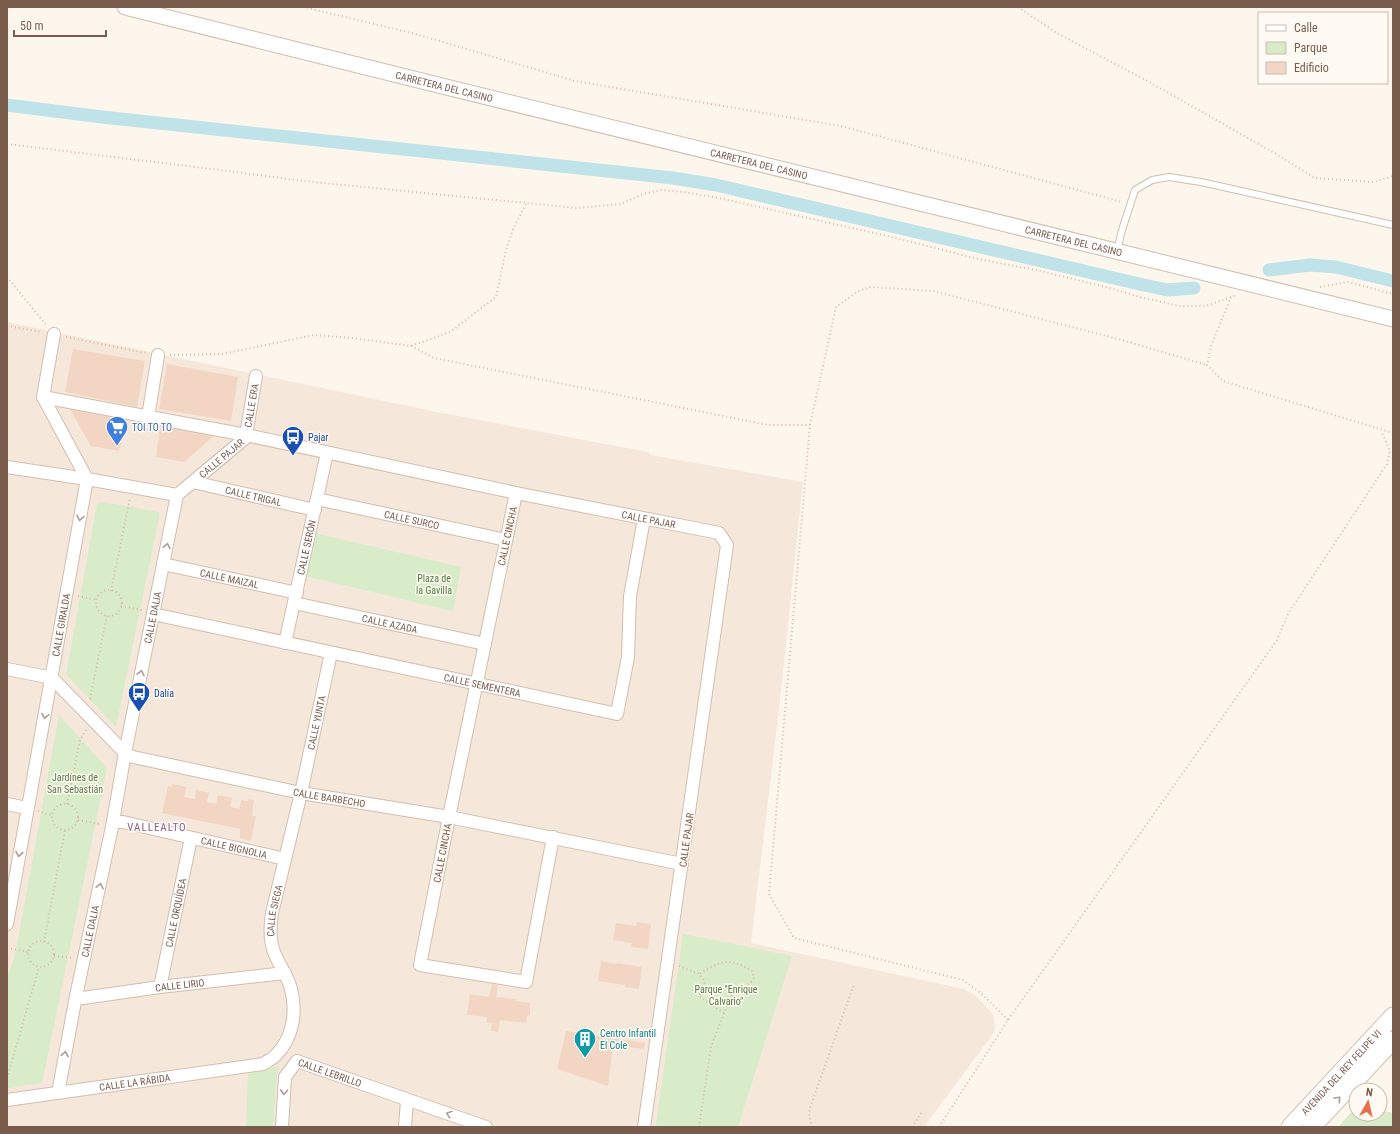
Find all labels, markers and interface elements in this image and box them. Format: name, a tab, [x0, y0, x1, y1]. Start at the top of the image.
scale bar	[14, 12, 106, 38]
legend	[1258, 12, 1388, 84]
text: 50 m	[20, 19, 44, 33]
text: Calle	[1294, 21, 1318, 35]
text: Parque	[1294, 41, 1328, 55]
text: Edificio	[1294, 61, 1329, 75]
street label: CARRETERA DEL CASINO	[394, 70, 494, 104]
street label: CARRETERA DEL CASINO	[709, 147, 809, 181]
street label: CARRETERA DEL CASINO	[1024, 224, 1123, 258]
street label: CALLE ERA	[242, 383, 261, 428]
supermarket icon: TOI TO TO	[104, 414, 130, 447]
place label: TOI TO TO	[132, 422, 172, 433]
bus stop icon: Pajar	[280, 424, 306, 457]
place label: Pajar	[308, 432, 328, 443]
street label: CALLE PAJAR	[197, 436, 247, 480]
street label: CALLE TRIGAL	[224, 485, 283, 508]
street label: CALLE CINCHA	[496, 505, 519, 567]
street label: CALLE SURCO	[383, 509, 440, 531]
street label: CALLE PAJAR	[621, 509, 677, 530]
one-way arrow	[77, 515, 85, 521]
street label: CALLE SERÓN	[295, 519, 318, 576]
one-way arrow	[162, 543, 170, 549]
street label: CALLE MAIZAL	[199, 567, 260, 591]
park label: Plaza de la Gavilla	[416, 573, 452, 596]
street label: CALLE DALIA	[142, 590, 163, 644]
street label: CALLE GIRALDA	[50, 592, 72, 657]
street label: CALLE AZADA	[361, 613, 419, 635]
one-way arrow	[137, 670, 145, 676]
street label: CALLE SEMENTERA	[443, 672, 522, 699]
bus stop icon: Dalía	[126, 680, 152, 713]
place label: Dalía	[154, 688, 174, 699]
street label: CALLE YUNTA	[305, 694, 328, 751]
one-way arrow	[41, 713, 50, 719]
park label: Jardínes de San Sebastián	[47, 772, 103, 795]
street label: CALLE BARBECHO	[292, 786, 366, 809]
street label: CALLE PAJAR	[677, 812, 696, 868]
district label: VALLEALTO	[127, 821, 187, 834]
street label: CALLE CINCHA	[431, 822, 454, 884]
street label: CALLE BIGNOLIA	[200, 835, 268, 861]
one-way arrow	[16, 851, 24, 857]
street label: CALLE ORQUÍDEA	[163, 877, 189, 948]
one-way arrow	[95, 883, 103, 889]
street label: CALLE SIEGA	[265, 884, 285, 937]
street label: CALLE DALIA	[79, 904, 101, 958]
street label: CALLE LIRIO	[155, 977, 205, 994]
park label: Parque "Enrique Calvario"	[695, 984, 758, 1007]
building icon: Centro Infantil El Cole	[572, 1026, 598, 1059]
street label: AVENIDA DEL REY FELIPE VI	[1298, 1027, 1384, 1117]
place label: Centro Infantil El Cole	[600, 1028, 656, 1051]
one-way arrow	[61, 1051, 69, 1057]
street label: CALLE LEBRILLO	[297, 1057, 363, 1089]
street label: CALLE LA RÁBIDA	[99, 1072, 171, 1093]
north arrow	[1348, 1082, 1388, 1122]
one-way arrow	[280, 1089, 288, 1095]
one-way arrow	[1334, 1096, 1341, 1103]
one-way arrow	[445, 1111, 452, 1119]

